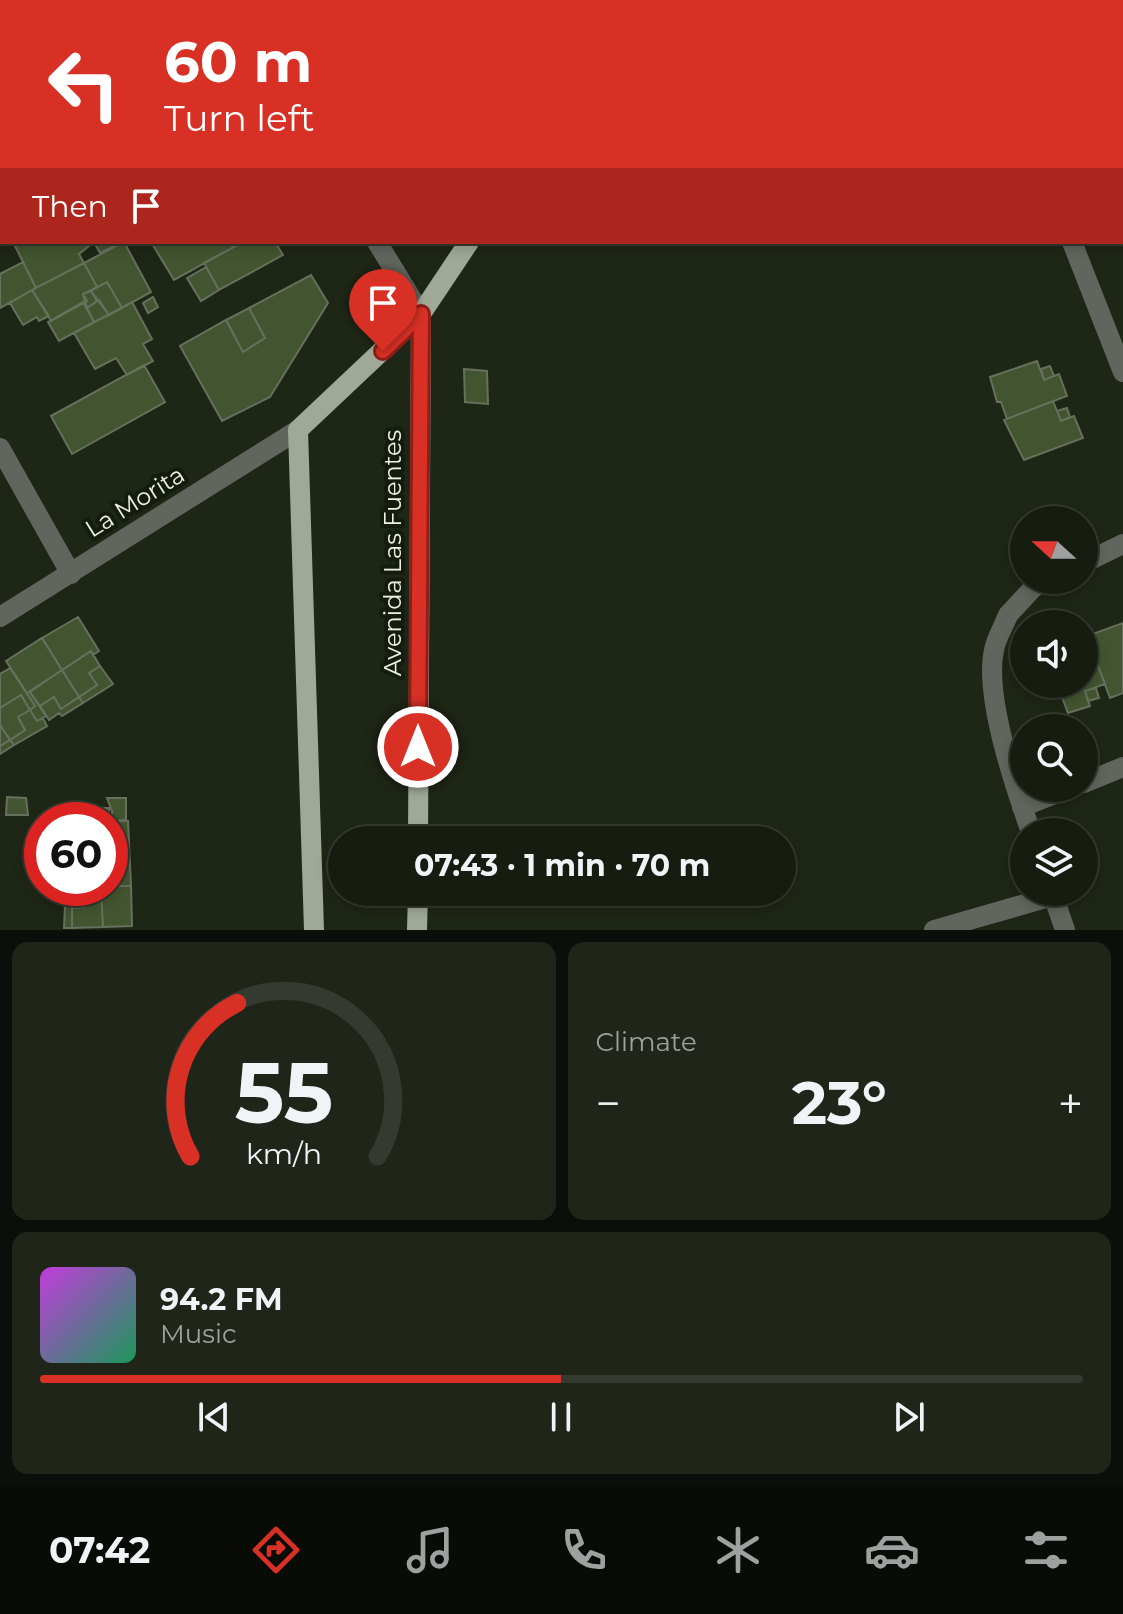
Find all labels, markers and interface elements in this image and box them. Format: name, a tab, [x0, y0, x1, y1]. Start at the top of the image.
text: 60 m	[164, 28, 312, 96]
icon: left	[32, 32, 136, 136]
text: Turn left	[164, 96, 315, 140]
icon: arrive	[124, 184, 168, 228]
text: Then	[32, 188, 108, 225]
pin	[349, 269, 417, 351]
icon: arrive	[361, 281, 405, 325]
street label: Avenida Las Fuentes	[378, 430, 407, 676]
street label: La Morita	[80, 460, 190, 543]
north arrow	[1010, 506, 1098, 594]
map controls	[1010, 506, 1098, 906]
button: sound	[1010, 610, 1098, 698]
position arrow	[376, 705, 460, 789]
button: search	[1010, 714, 1098, 802]
speed limit sign: 60	[24, 802, 128, 906]
button: layers	[1010, 818, 1098, 906]
text: 07:43 · 1 min · 70 m	[414, 847, 710, 884]
text: Climate	[596, 1026, 697, 1058]
text: 55	[234, 1042, 333, 1144]
text: 23°	[792, 1066, 887, 1139]
text: −	[596, 1076, 621, 1130]
text: +	[1058, 1076, 1083, 1130]
text: km/h	[246, 1136, 322, 1171]
text: 94.2 FM	[160, 1281, 283, 1318]
text: Music	[160, 1318, 237, 1350]
icon: previous	[192, 1395, 236, 1439]
icon: pause	[539, 1395, 583, 1439]
icon: next	[887, 1395, 931, 1439]
icon: directions	[248, 1522, 304, 1578]
icon: music	[402, 1522, 458, 1578]
icon: phone	[556, 1522, 612, 1578]
icon: climate	[710, 1522, 766, 1578]
icon: car	[864, 1522, 920, 1578]
icon: filters	[1018, 1522, 1074, 1578]
text: 07:42	[49, 1528, 150, 1572]

